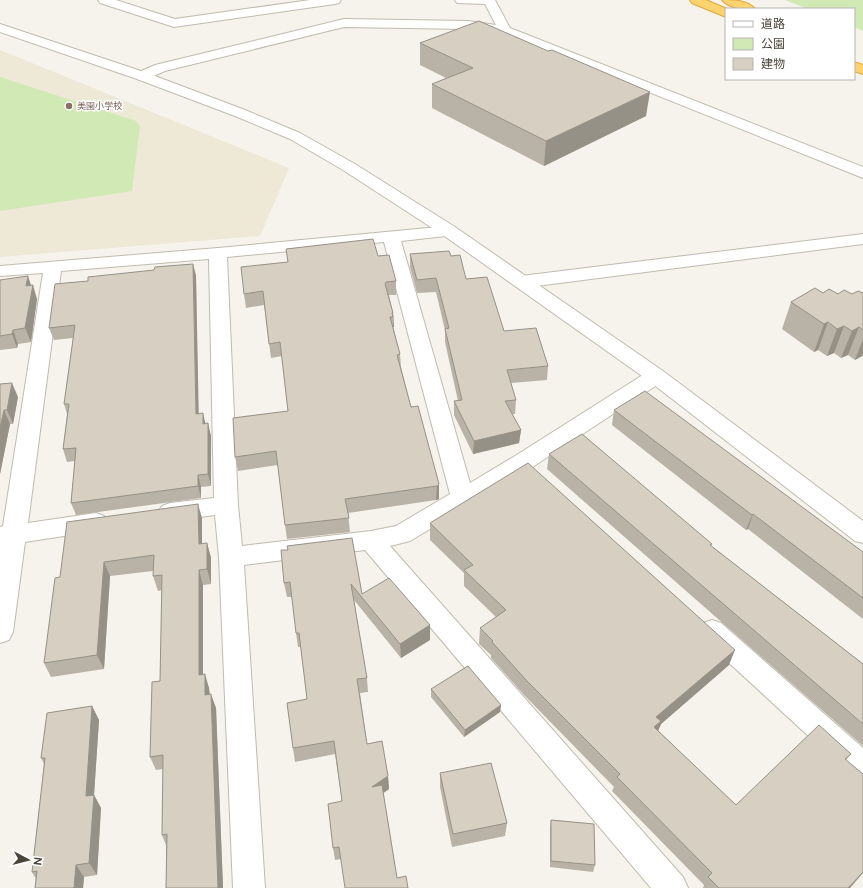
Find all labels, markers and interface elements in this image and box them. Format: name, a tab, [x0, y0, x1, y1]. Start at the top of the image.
legend	[725, 8, 855, 80]
text: 道路	[761, 16, 785, 32]
text: 公園	[761, 36, 785, 52]
text: 建物	[761, 56, 785, 72]
place label: 美園小学校	[77, 100, 122, 112]
marker: 美園小学校	[64, 101, 74, 111]
north arrow	[8, 840, 48, 880]
text: N	[30, 856, 45, 866]

